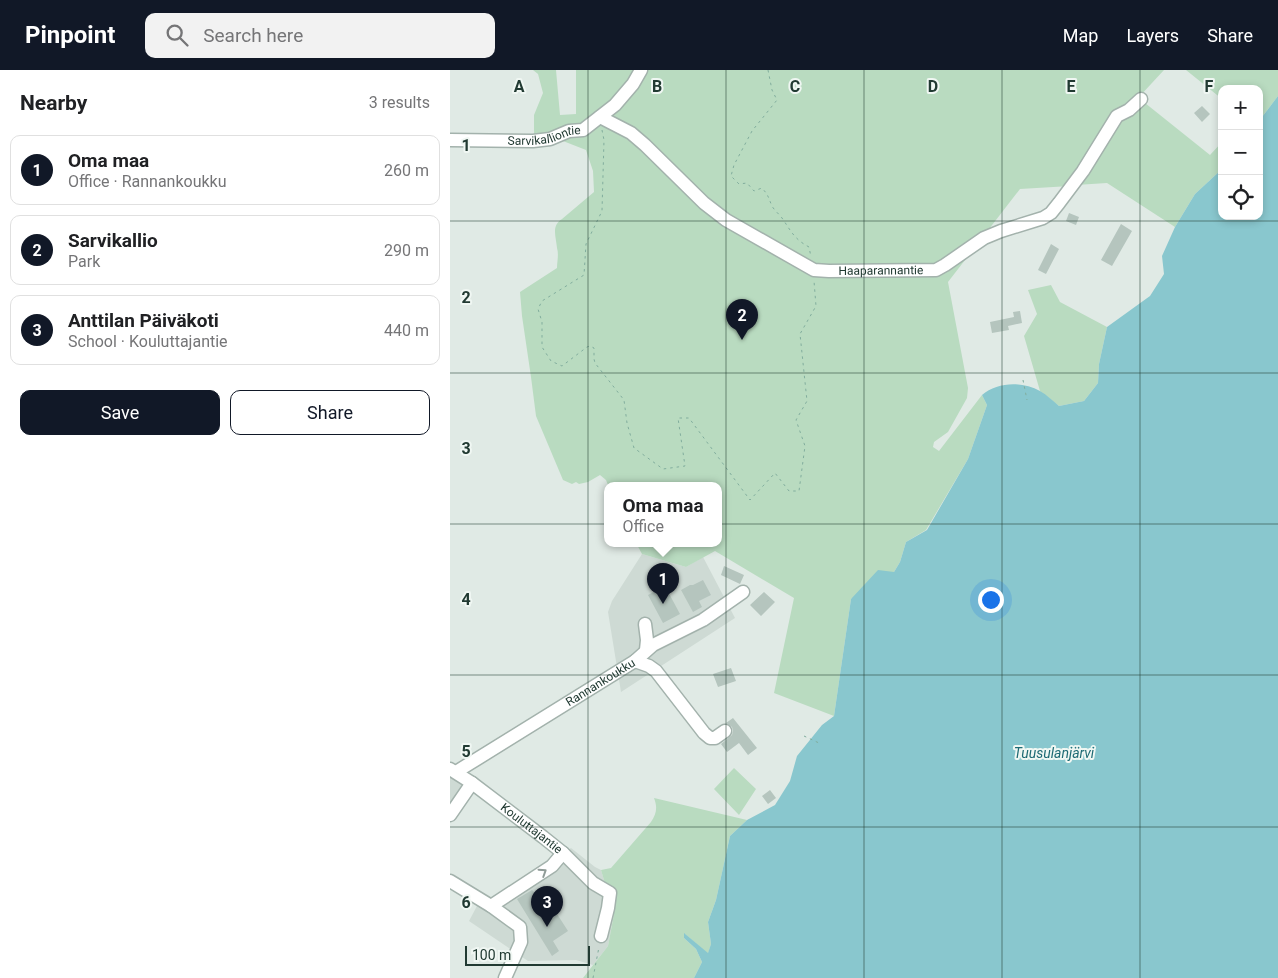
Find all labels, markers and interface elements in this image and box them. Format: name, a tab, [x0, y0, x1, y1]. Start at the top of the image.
search box	[145, 13, 495, 58]
text: Pinpoint	[25, 21, 115, 49]
icon: search	[163, 21, 191, 49]
text: Search here	[203, 24, 303, 47]
text: Map	[1063, 25, 1098, 46]
text: Layers	[1126, 25, 1179, 46]
text: Share	[1207, 25, 1253, 46]
text: A	[514, 77, 525, 96]
text: B	[652, 77, 662, 96]
text: C	[790, 77, 800, 96]
text: D	[928, 77, 938, 96]
text: E	[1067, 77, 1076, 96]
text: F	[1205, 77, 1214, 96]
map controls	[1218, 85, 1263, 220]
button: +	[1218, 85, 1263, 130]
text: Nearby	[20, 91, 87, 115]
text: 3 results	[369, 93, 430, 112]
street label: Sarvikalliontie	[508, 123, 581, 148]
button: −	[1218, 130, 1263, 175]
text: 1	[461, 136, 471, 155]
text: Oma maa	[68, 149, 149, 172]
text: 1	[32, 161, 42, 180]
text: 260 m	[384, 161, 429, 180]
text: Office · Rannankoukku	[68, 172, 227, 191]
button: locate	[1218, 175, 1263, 220]
text: Sarvikallio	[68, 229, 158, 252]
text: 2	[32, 241, 42, 260]
text: 290 m	[384, 241, 429, 260]
text: Park	[68, 252, 100, 271]
street label: Haaparannantie	[838, 263, 923, 278]
text: 2	[461, 288, 471, 307]
pin: 2	[726, 299, 758, 340]
text: Anttilan Päiväkoti	[68, 309, 219, 332]
text: 3	[32, 321, 42, 340]
text: 440 m	[384, 321, 429, 340]
text: School · Kouluttajantie	[68, 332, 228, 351]
button: Save	[20, 390, 220, 435]
button: Share	[230, 390, 430, 435]
text: 3	[461, 439, 471, 458]
popup	[604, 482, 722, 547]
text: Oma maa	[622, 494, 704, 517]
text: Office	[622, 517, 664, 536]
pin: 1	[647, 563, 679, 604]
your location	[978, 587, 1004, 613]
text: 4	[461, 590, 471, 609]
street label: Rannankoukku	[563, 656, 638, 709]
text: 5	[461, 742, 471, 761]
water label: Tuusulanjärvi	[1014, 745, 1095, 761]
street label: Kouluttajantie	[498, 800, 565, 857]
one-way arrow	[538, 868, 547, 878]
pin: 3	[531, 886, 563, 927]
text: 6	[461, 893, 471, 912]
scale bar	[465, 943, 590, 966]
text: 100 m	[472, 947, 511, 963]

